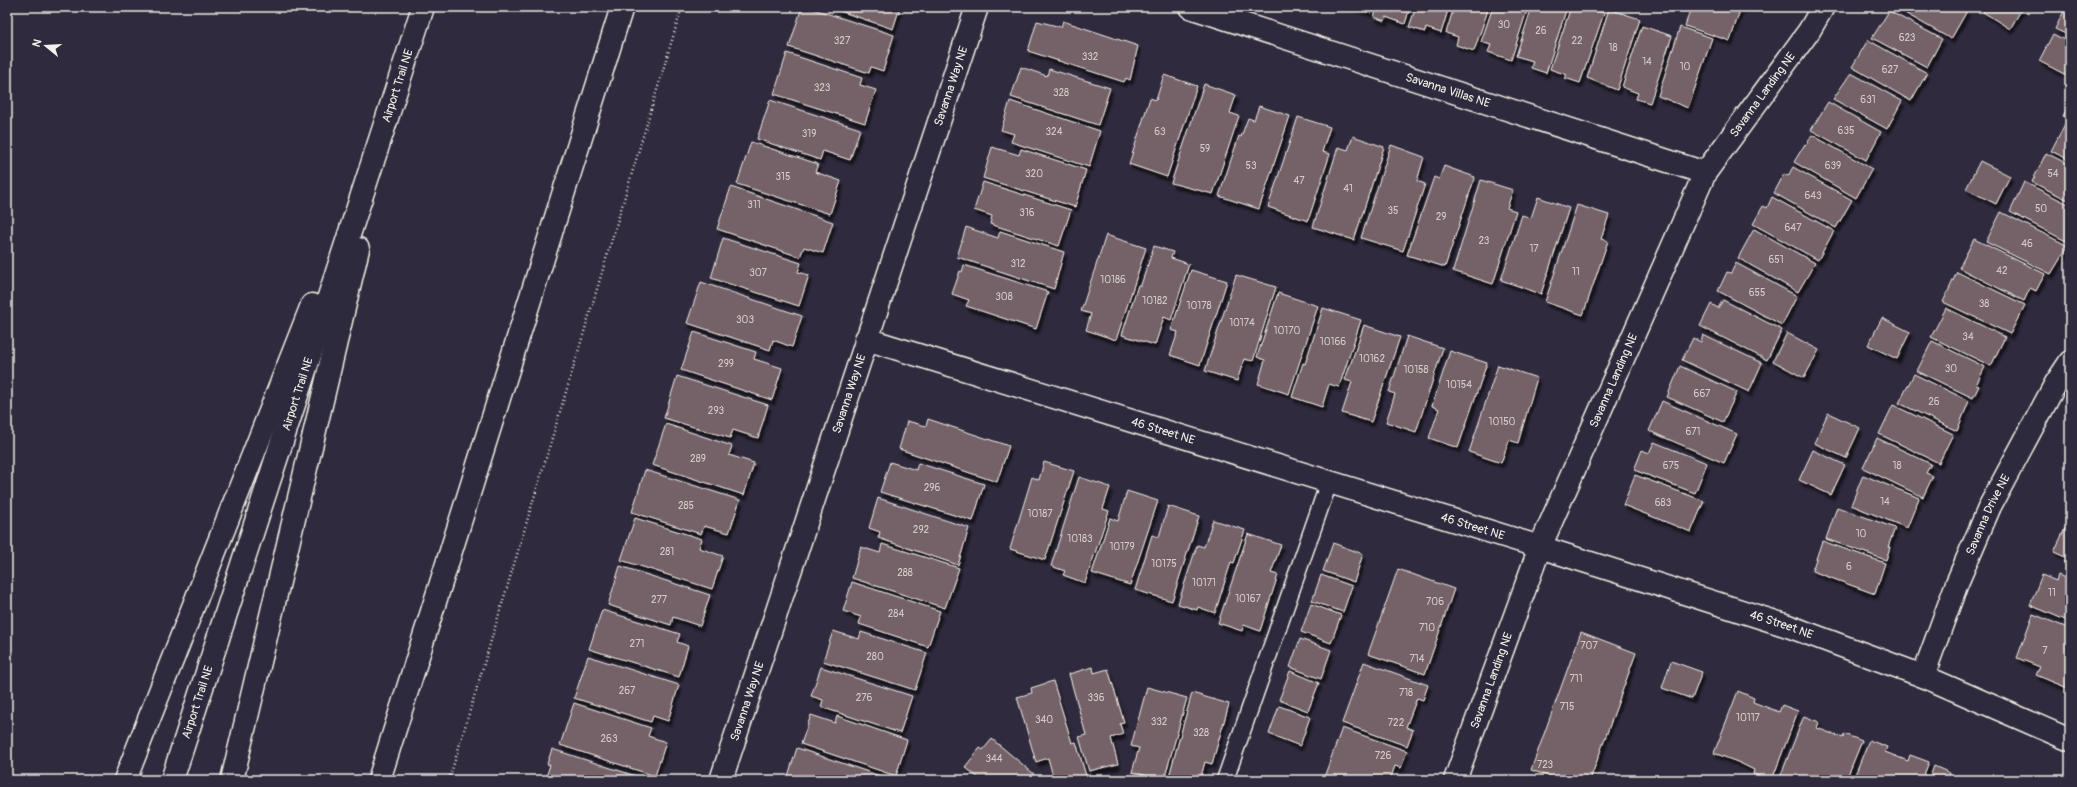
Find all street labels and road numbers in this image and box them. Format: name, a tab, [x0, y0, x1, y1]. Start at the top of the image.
street label: Savanna Way NE	[931, 44, 971, 128]
street label: Airport Trail NE	[379, 47, 416, 124]
street label: Savanna Landing NE	[1726, 49, 1798, 140]
street label: Savanna Villas NE	[1404, 69, 1492, 111]
street label: Savanna Landing NE	[1586, 331, 1641, 430]
street label: Savanna Way NE	[829, 352, 869, 435]
street label: Airport Trail NE	[278, 355, 316, 432]
street label: 46 Street NE	[1129, 414, 1197, 448]
street label: Savanna Drive NE	[1962, 472, 2013, 557]
street label: 46 Street NE	[1439, 509, 1507, 543]
street label: 46 Street NE	[1748, 607, 1815, 642]
street label: Savanna Landing NE	[1467, 630, 1516, 731]
street label: Savanna Way NE	[727, 659, 767, 743]
street label: Airport Trail NE	[178, 663, 216, 741]

